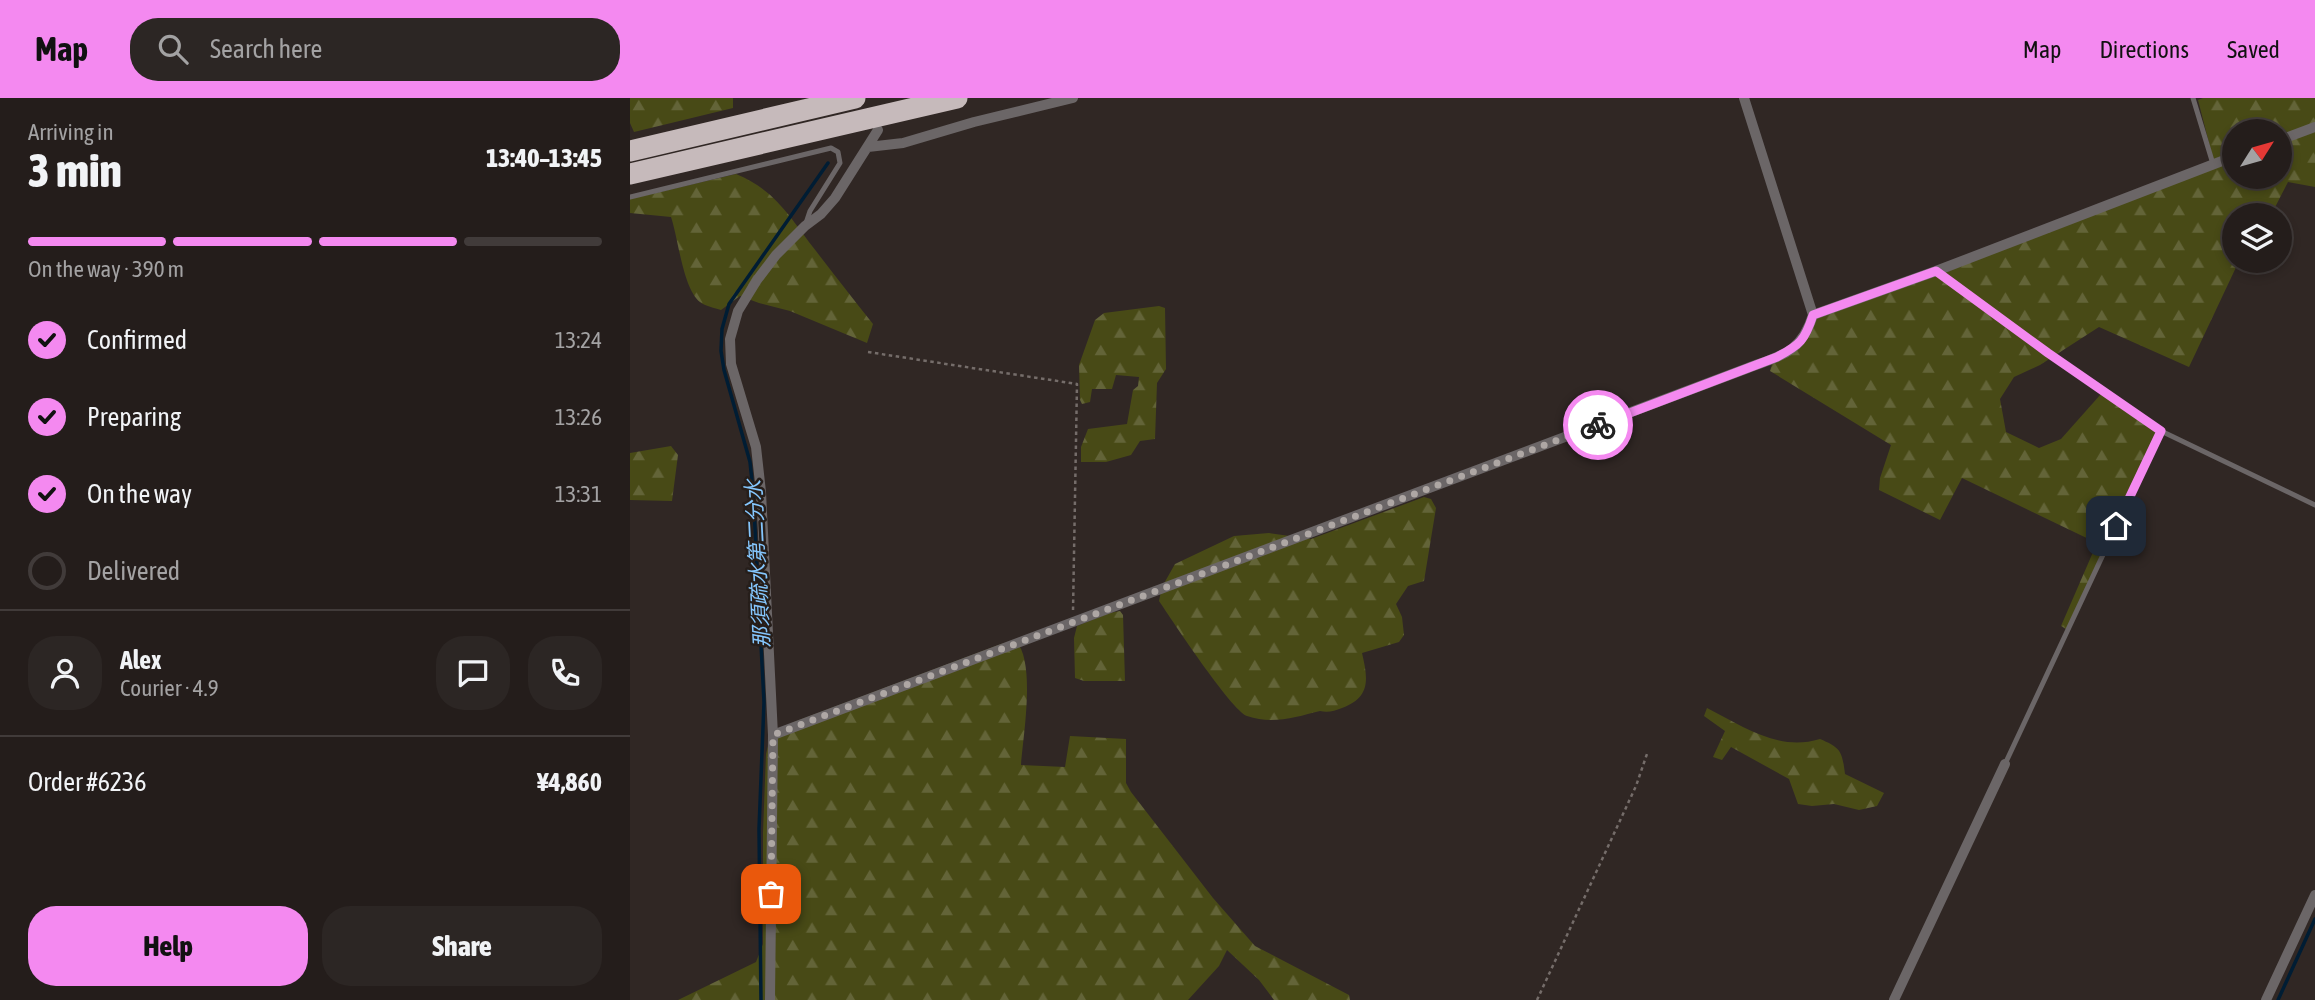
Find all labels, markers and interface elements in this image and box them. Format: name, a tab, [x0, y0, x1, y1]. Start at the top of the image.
search box	[130, 18, 620, 81]
text: Map	[35, 30, 88, 68]
icon: search	[154, 30, 192, 68]
text: Search here	[210, 34, 322, 64]
text: Map	[2023, 36, 2061, 63]
text: Directions	[2099, 36, 2189, 63]
text: Saved	[2227, 36, 2280, 63]
text: Arriving in	[28, 119, 114, 145]
north arrow	[2222, 119, 2292, 189]
map controls	[2222, 119, 2292, 273]
text: 13:40–13:45	[486, 143, 602, 173]
text: 3 min	[28, 144, 122, 197]
button: layers	[2222, 203, 2292, 273]
text: On the way · 390 m	[28, 256, 184, 282]
icon: check	[28, 321, 66, 359]
text: Confirmed	[87, 325, 187, 355]
text: 13:24	[555, 327, 602, 353]
courier	[1563, 390, 1633, 460]
icon: check	[28, 398, 66, 436]
text: Preparing	[87, 402, 181, 432]
text: 13:26	[555, 404, 602, 430]
icon: bike	[1579, 406, 1617, 444]
icon: check	[28, 475, 66, 513]
water label: 那須疏水第二分水	[741, 477, 773, 649]
text: On the way	[87, 479, 192, 509]
text: 13:31	[555, 481, 602, 507]
pin	[2086, 496, 2146, 556]
icon: home	[2097, 507, 2135, 545]
text: Delivered	[87, 556, 180, 586]
button: person	[28, 636, 102, 710]
button: chat	[436, 636, 510, 710]
button: phone	[528, 636, 602, 710]
text: Alex	[120, 645, 161, 675]
text: Courier · 4.9	[120, 675, 219, 701]
text: Order #6236	[28, 767, 147, 797]
text: ¥4,860	[537, 767, 602, 797]
pin	[741, 864, 801, 924]
icon: bag	[752, 875, 790, 913]
button: Help	[28, 906, 308, 986]
button: Share	[322, 906, 602, 986]

